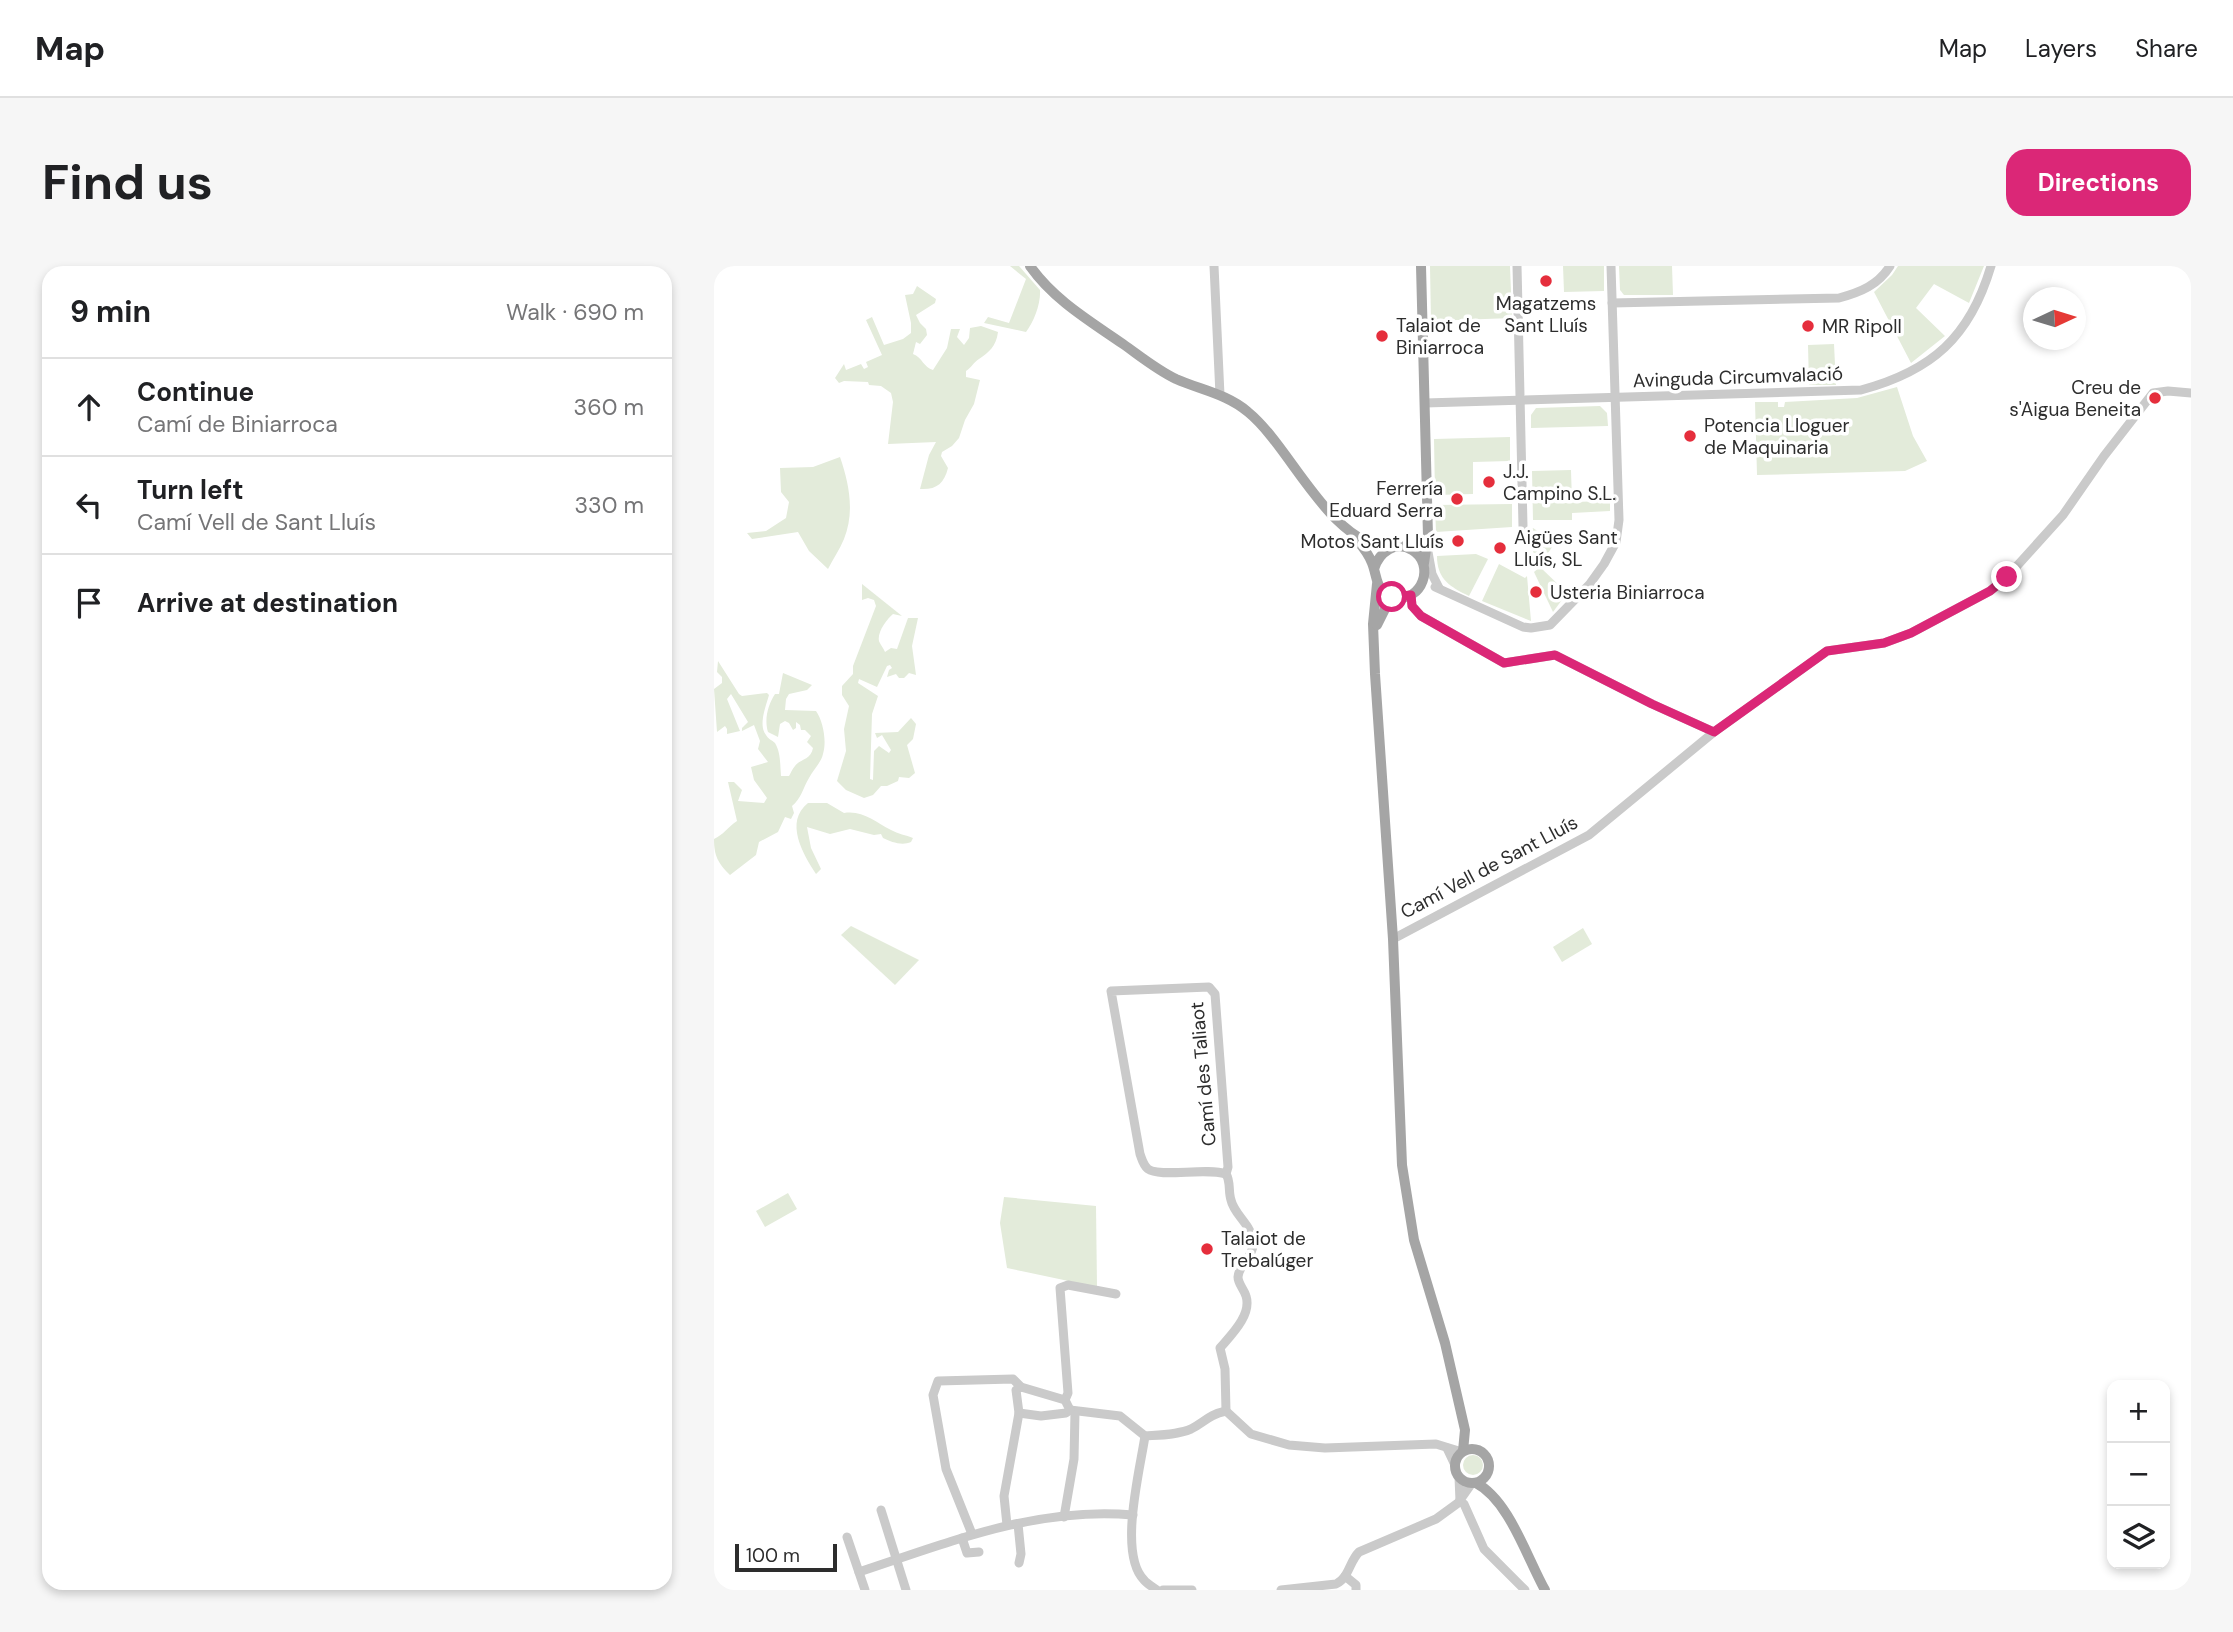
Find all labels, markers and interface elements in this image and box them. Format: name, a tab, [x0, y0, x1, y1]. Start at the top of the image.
text: Map	[35, 27, 105, 70]
text: Map	[1939, 33, 1987, 64]
text: Layers	[2025, 33, 2097, 64]
text: Share	[2135, 33, 2198, 64]
button: Directions	[2006, 149, 2191, 216]
text: Find us	[42, 150, 213, 214]
marker: Magatzems Sant Lluís	[1538, 273, 1554, 289]
north arrow	[2023, 287, 2086, 350]
place label: Magatzems Sant Lluís	[1496, 291, 1596, 338]
text: 9 min	[70, 292, 151, 331]
text: Walk · 690 m	[506, 297, 644, 327]
place label: Talaiot de Biniarroca	[1396, 313, 1484, 360]
place label: MR Ripoll	[1822, 314, 1902, 339]
marker: MR Ripoll	[1800, 318, 1816, 334]
marker: Talaiot de Biniarroca	[1374, 328, 1390, 344]
street label: Avinguda Circumvalació	[1632, 361, 1844, 393]
text: Continue	[137, 375, 254, 409]
place label: Creu de s'Aigua Beneita	[2009, 375, 2141, 422]
icon: ahead	[70, 388, 108, 426]
marker: Creu de s'Aigua Beneita	[2147, 390, 2163, 406]
text: 360 m	[574, 392, 644, 422]
text: Camí de Biniarroca	[137, 409, 338, 439]
place label: Potencia Lloguer de Maquinaria	[1704, 413, 1849, 460]
marker: Potencia Lloguer de Maquinaria	[1682, 428, 1698, 444]
place label: J.J. Campino S.L.	[1503, 459, 1616, 506]
text: Turn left	[137, 473, 244, 507]
marker: J.J. Campino S.L.	[1481, 474, 1497, 490]
place label: Ferrería Eduard Serra	[1329, 476, 1443, 523]
icon: left	[70, 486, 108, 524]
text: 330 m	[574, 490, 644, 520]
marker: Ferrería Eduard Serra	[1449, 491, 1465, 507]
text: Camí Vell de Sant Lluís	[137, 507, 376, 537]
place label: Aigües Sant Lluís, SL	[1514, 525, 1618, 572]
place label: Motos Sant Lluís	[1300, 529, 1444, 554]
marker: Motos Sant Lluís	[1450, 533, 1466, 549]
marker: Aigües Sant Lluís, SL	[1492, 540, 1508, 556]
route end	[1991, 561, 2022, 592]
place label: Usteria Biniarroca	[1550, 580, 1705, 605]
route start	[1376, 581, 1407, 612]
icon: arrive	[70, 584, 108, 622]
marker: Usteria Biniarroca	[1528, 584, 1544, 600]
text: Arrive at destination	[137, 586, 398, 620]
street label: Camí Vell de Sant Lluís	[1396, 810, 1582, 924]
street label: Camí des Taliaot	[1184, 1001, 1222, 1147]
place label: Talaiot de Trebalúger	[1221, 1226, 1313, 1273]
marker: Talaiot de Trebalúger	[1199, 1241, 1215, 1257]
map controls	[2107, 1380, 2170, 1569]
button: +	[2107, 1380, 2170, 1443]
button: −	[2107, 1443, 2170, 1506]
button: layers	[2107, 1506, 2170, 1569]
scale bar	[735, 1541, 836, 1573]
text: 100 m	[746, 1543, 800, 1568]

